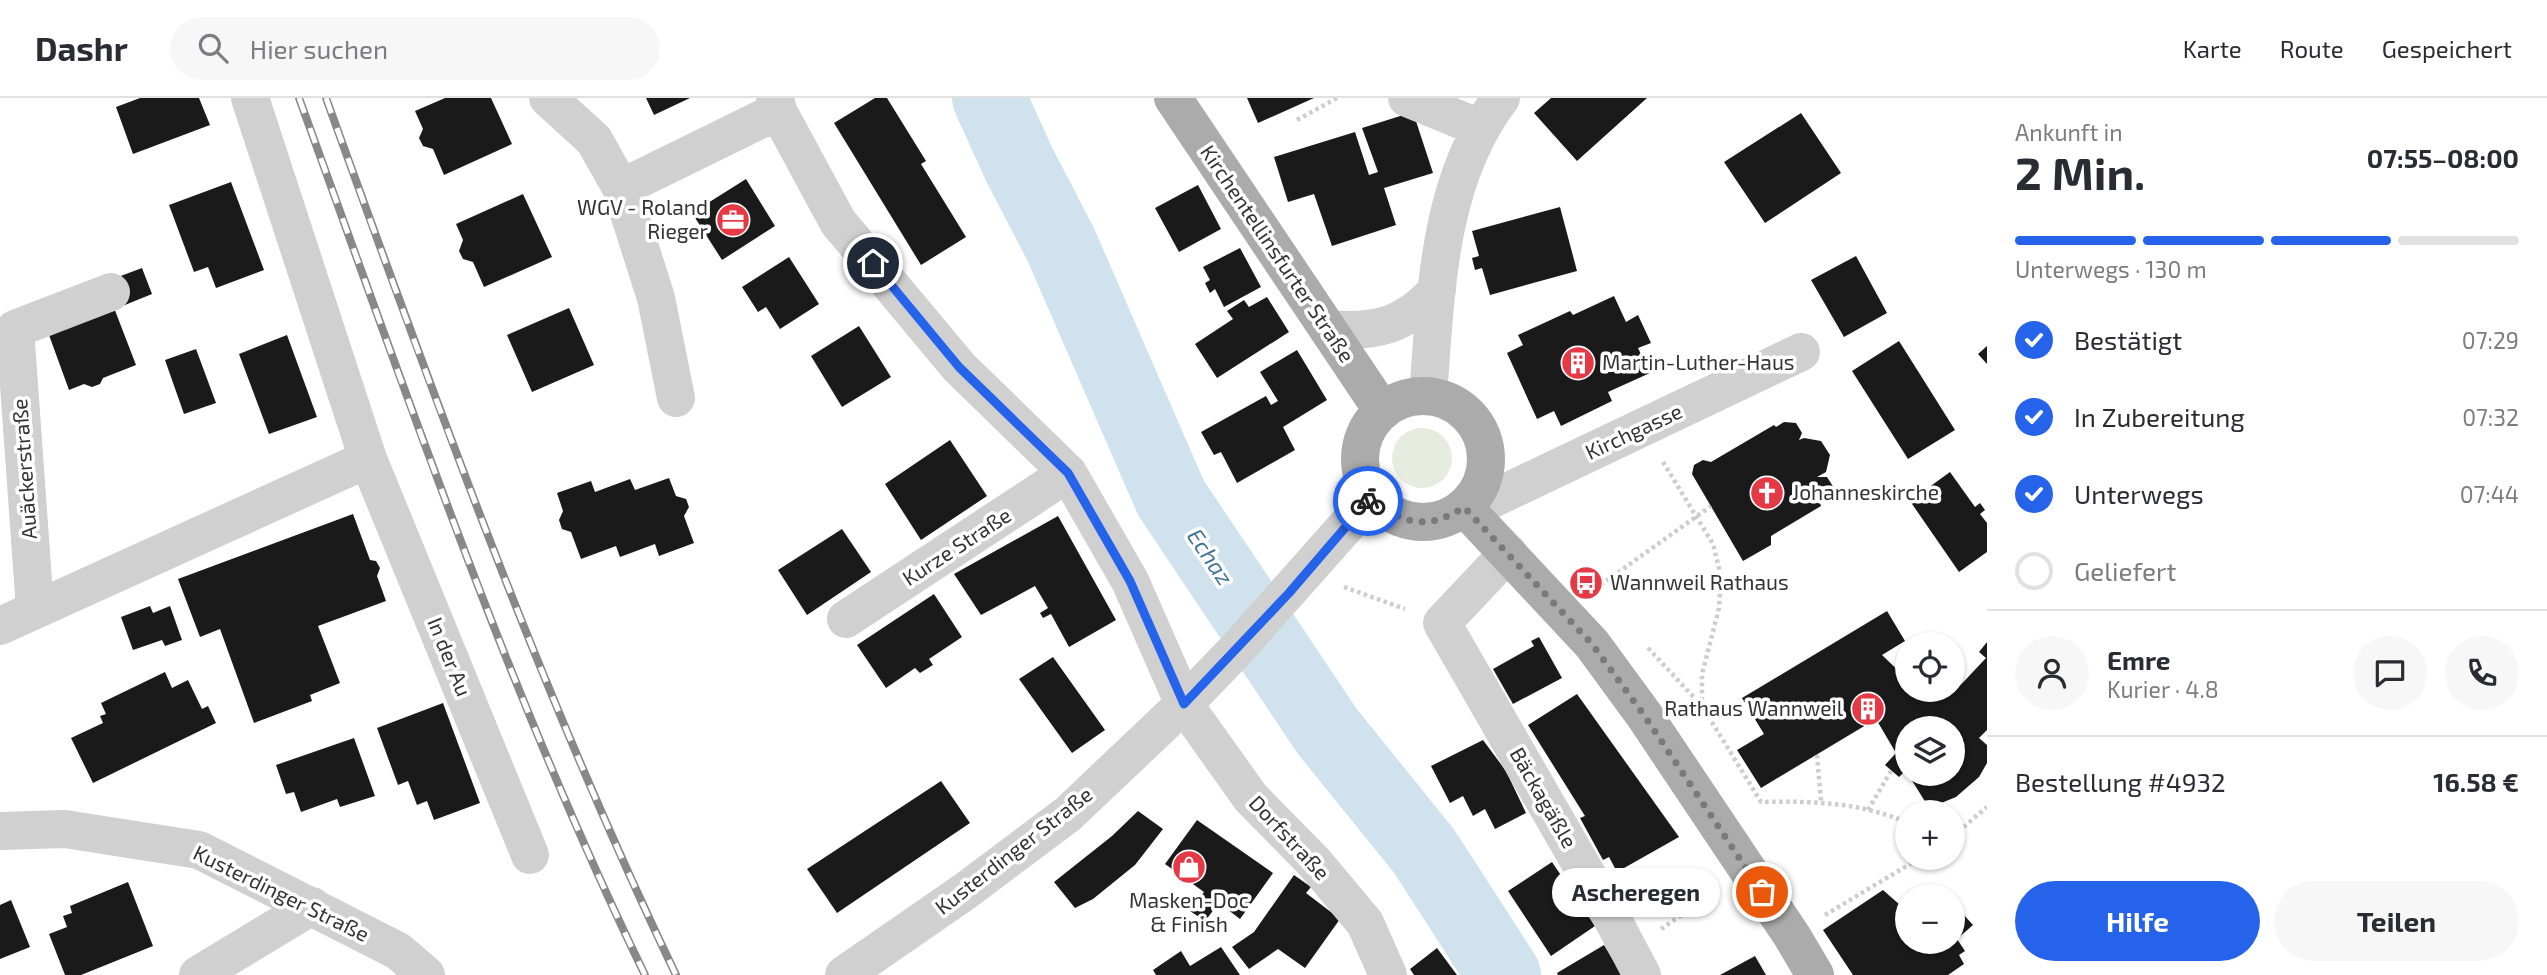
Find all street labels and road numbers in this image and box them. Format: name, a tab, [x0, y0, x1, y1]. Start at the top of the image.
street label: Kirchentellinsfurter Straße	[1196, 140, 1360, 367]
street label: Kirchgasse	[1581, 397, 1686, 464]
street label: Auäckerstraße	[6, 398, 41, 540]
street label: Kurze Straße	[897, 501, 1015, 590]
street label: In der Au	[423, 613, 478, 700]
street label: Bäckagäßle	[1506, 743, 1583, 852]
street label: Kusterdinger Straße	[930, 781, 1097, 919]
street label: Dorfstraße	[1245, 790, 1336, 884]
street label: Kusterdinger Straße	[190, 839, 374, 946]

